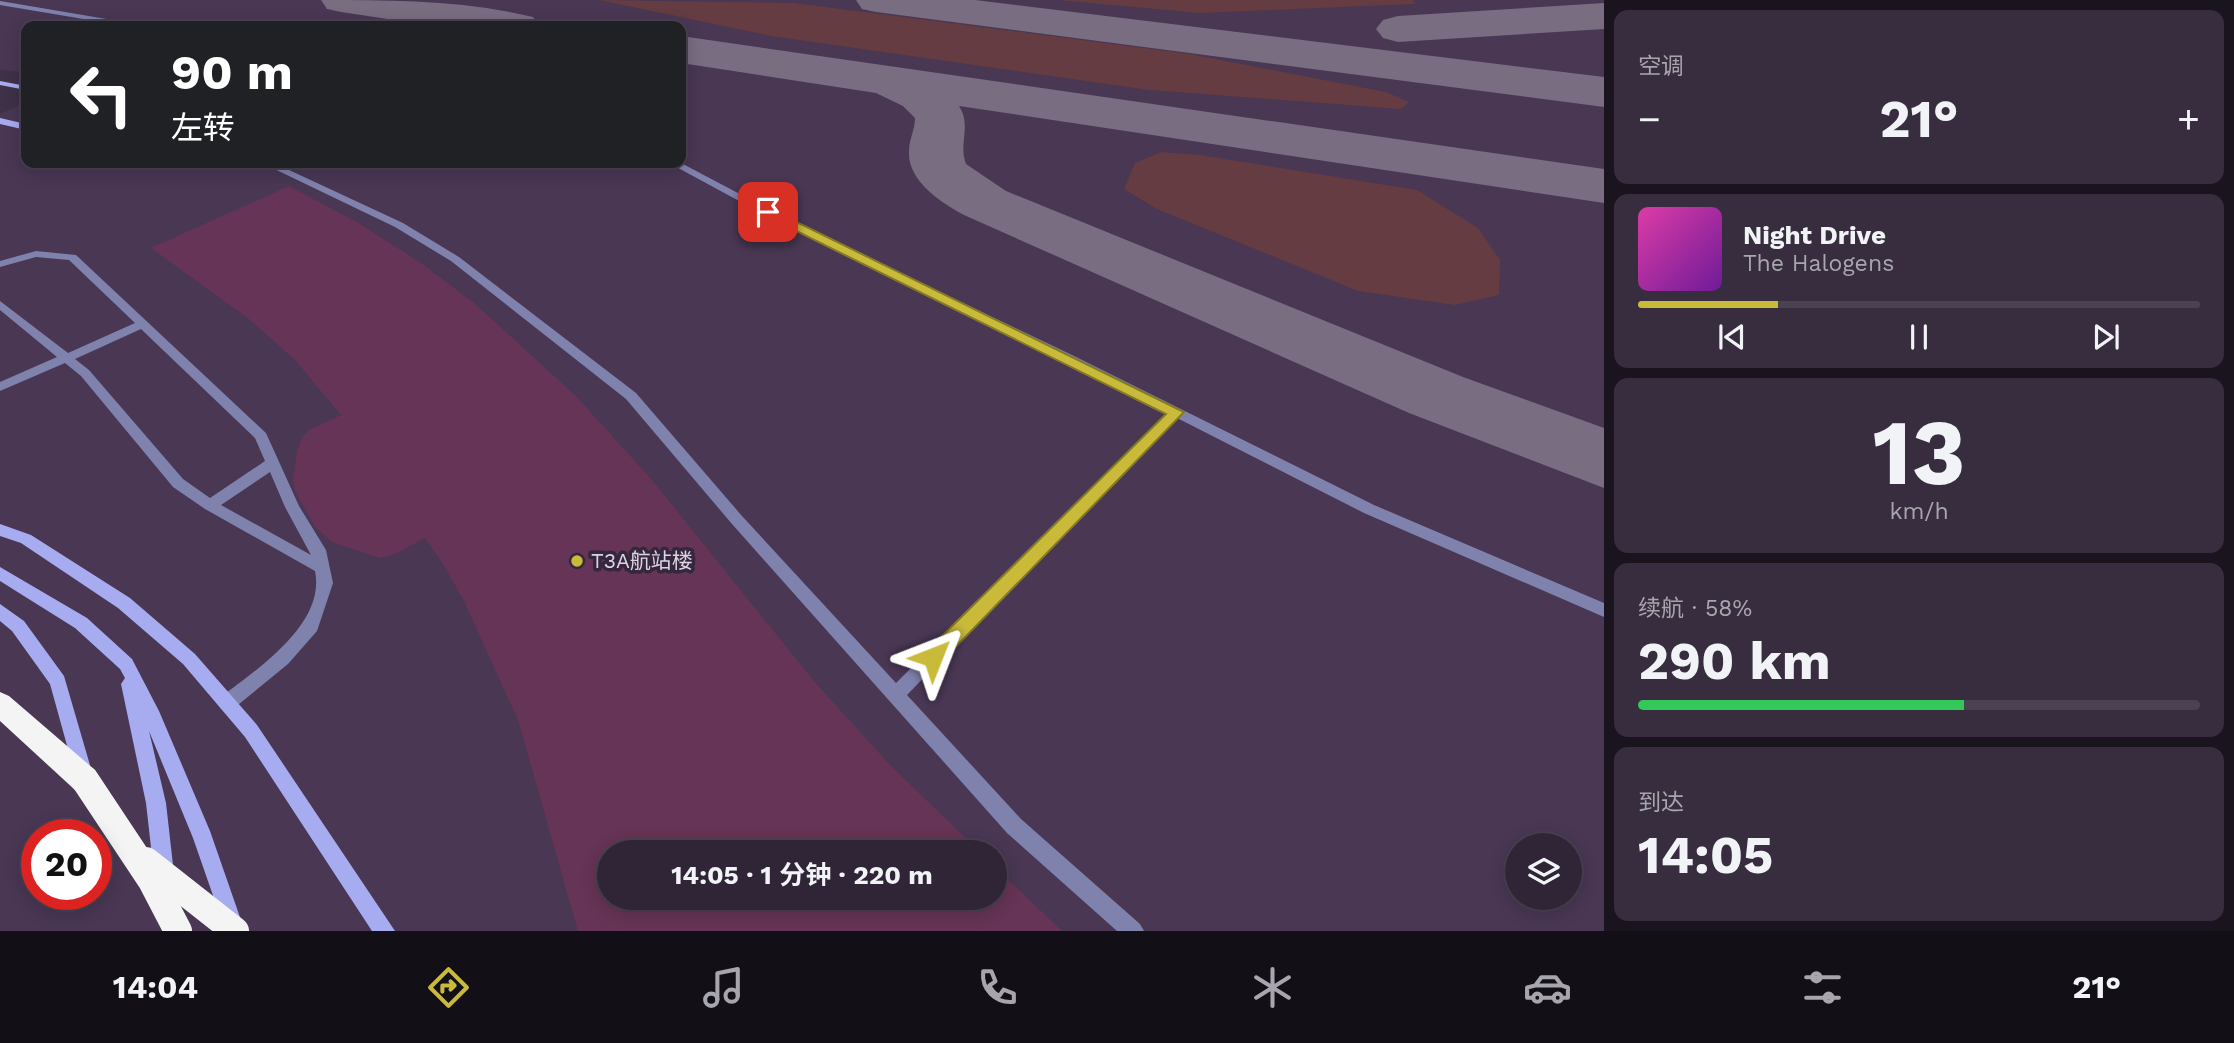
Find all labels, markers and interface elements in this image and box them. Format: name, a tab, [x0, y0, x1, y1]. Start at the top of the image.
text: 90 m	[171, 43, 293, 101]
icon: left	[56, 49, 147, 140]
text: 空调	[1638, 53, 1684, 80]
text: 21°	[1879, 89, 1959, 150]
text: −	[1638, 97, 1661, 141]
text: +	[2177, 97, 2200, 141]
text: 左转	[171, 109, 235, 147]
pin	[738, 182, 798, 242]
icon: arrive	[749, 193, 787, 231]
text: Night Drive	[1743, 220, 1886, 250]
text: The Halogens	[1743, 250, 1894, 277]
icon: previous	[1713, 318, 1751, 356]
icon: pause	[1900, 318, 1938, 356]
icon: next	[2087, 318, 2125, 356]
text: 13	[1872, 399, 1966, 506]
text: km/h	[1889, 498, 1949, 525]
place label: T3A航站楼	[591, 548, 693, 573]
marker: T3A航站楼	[569, 553, 585, 569]
text: 续航 · 58%	[1638, 595, 1752, 622]
position arrow	[896, 620, 970, 694]
text: 290 km	[1638, 631, 1831, 692]
text: 到达	[1638, 789, 1684, 816]
speed limit sign: 20	[21, 819, 112, 910]
text: 14:05	[1638, 825, 1773, 886]
map controls	[1505, 833, 1582, 910]
button: layers	[1505, 833, 1582, 910]
text: 14:05 · 1 分钟 · 220 m	[671, 860, 933, 890]
icon: directions	[424, 963, 473, 1012]
icon: music	[699, 963, 748, 1012]
icon: phone	[973, 963, 1022, 1012]
icon: climate	[1248, 963, 1297, 1012]
icon: car	[1523, 963, 1572, 1012]
icon: filters	[1798, 963, 1847, 1012]
text: 14:04	[113, 968, 198, 1006]
text: 21°	[2072, 968, 2121, 1006]

